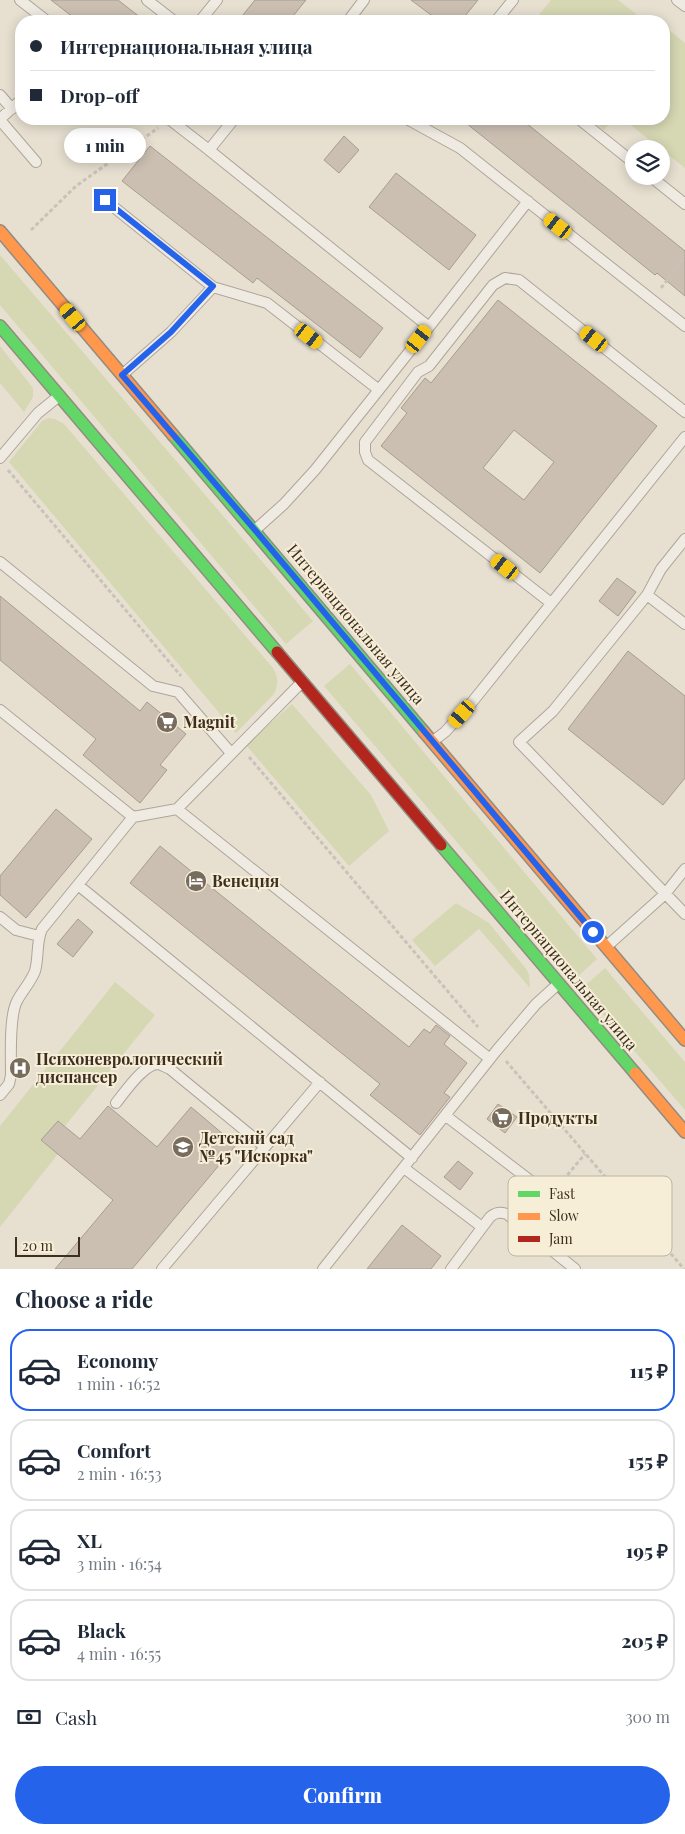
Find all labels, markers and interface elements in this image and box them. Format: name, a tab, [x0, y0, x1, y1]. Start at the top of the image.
text: Интернациональная улица	[60, 33, 312, 59]
text: Drop-off	[60, 82, 138, 108]
callout: 1 min	[64, 128, 146, 162]
text: 1 min	[85, 135, 125, 156]
map controls	[625, 140, 670, 185]
button: layers	[625, 140, 670, 185]
route end	[94, 189, 116, 211]
car	[541, 211, 574, 241]
car	[57, 301, 88, 333]
car	[292, 321, 325, 351]
car	[403, 323, 434, 355]
car	[577, 324, 610, 354]
street label: Интернациональная улица	[283, 539, 430, 708]
car	[488, 552, 521, 582]
car	[446, 698, 477, 730]
supermarket icon: Magnit	[155, 710, 179, 734]
place label: Magnit	[183, 711, 236, 732]
hotel icon: Венеция	[184, 869, 208, 893]
place label: Венеция	[212, 870, 279, 891]
street label: Интернациональная улица	[496, 885, 643, 1054]
route start	[582, 921, 604, 943]
place label: Психоневрологический диспансер	[36, 1048, 223, 1087]
hospital icon: Психоневрологический диспансер	[8, 1056, 32, 1080]
supermarket icon: Продукты	[490, 1106, 514, 1130]
place label: Продукты	[518, 1107, 598, 1128]
place label: Детский сад №45 "Искорка"	[199, 1127, 313, 1166]
school or university icon: Детский сад №45 "Искорка"	[171, 1135, 195, 1159]
legend	[508, 1176, 672, 1256]
text: Fast	[549, 1184, 576, 1203]
text: Slow	[549, 1206, 579, 1225]
text: Jam	[548, 1229, 573, 1248]
scale bar	[15, 1234, 80, 1257]
text: 20 m	[22, 1236, 53, 1255]
text: Choose a ride	[15, 1284, 153, 1314]
text: Economy	[77, 1347, 158, 1373]
icon: car	[17, 1348, 62, 1393]
text: 115 ₽	[629, 1357, 668, 1383]
text: 1 min · 16:52	[77, 1373, 160, 1394]
text: Comfort	[77, 1437, 151, 1463]
icon: car	[17, 1438, 62, 1483]
text: 155 ₽	[628, 1447, 668, 1473]
text: 2 min · 16:53	[77, 1463, 162, 1484]
text: XL	[77, 1527, 102, 1553]
icon: car	[17, 1528, 62, 1573]
text: 195 ₽	[626, 1537, 668, 1563]
text: 3 min · 16:54	[77, 1553, 162, 1574]
text: Black	[77, 1617, 126, 1643]
icon: car	[17, 1618, 62, 1663]
text: 205 ₽	[621, 1627, 668, 1653]
text: 4 min · 16:55	[77, 1643, 161, 1664]
icon: cash	[15, 1703, 43, 1731]
text: Cash	[55, 1704, 97, 1730]
text: 300 m	[625, 1706, 670, 1727]
button: Confirm	[15, 1766, 670, 1824]

